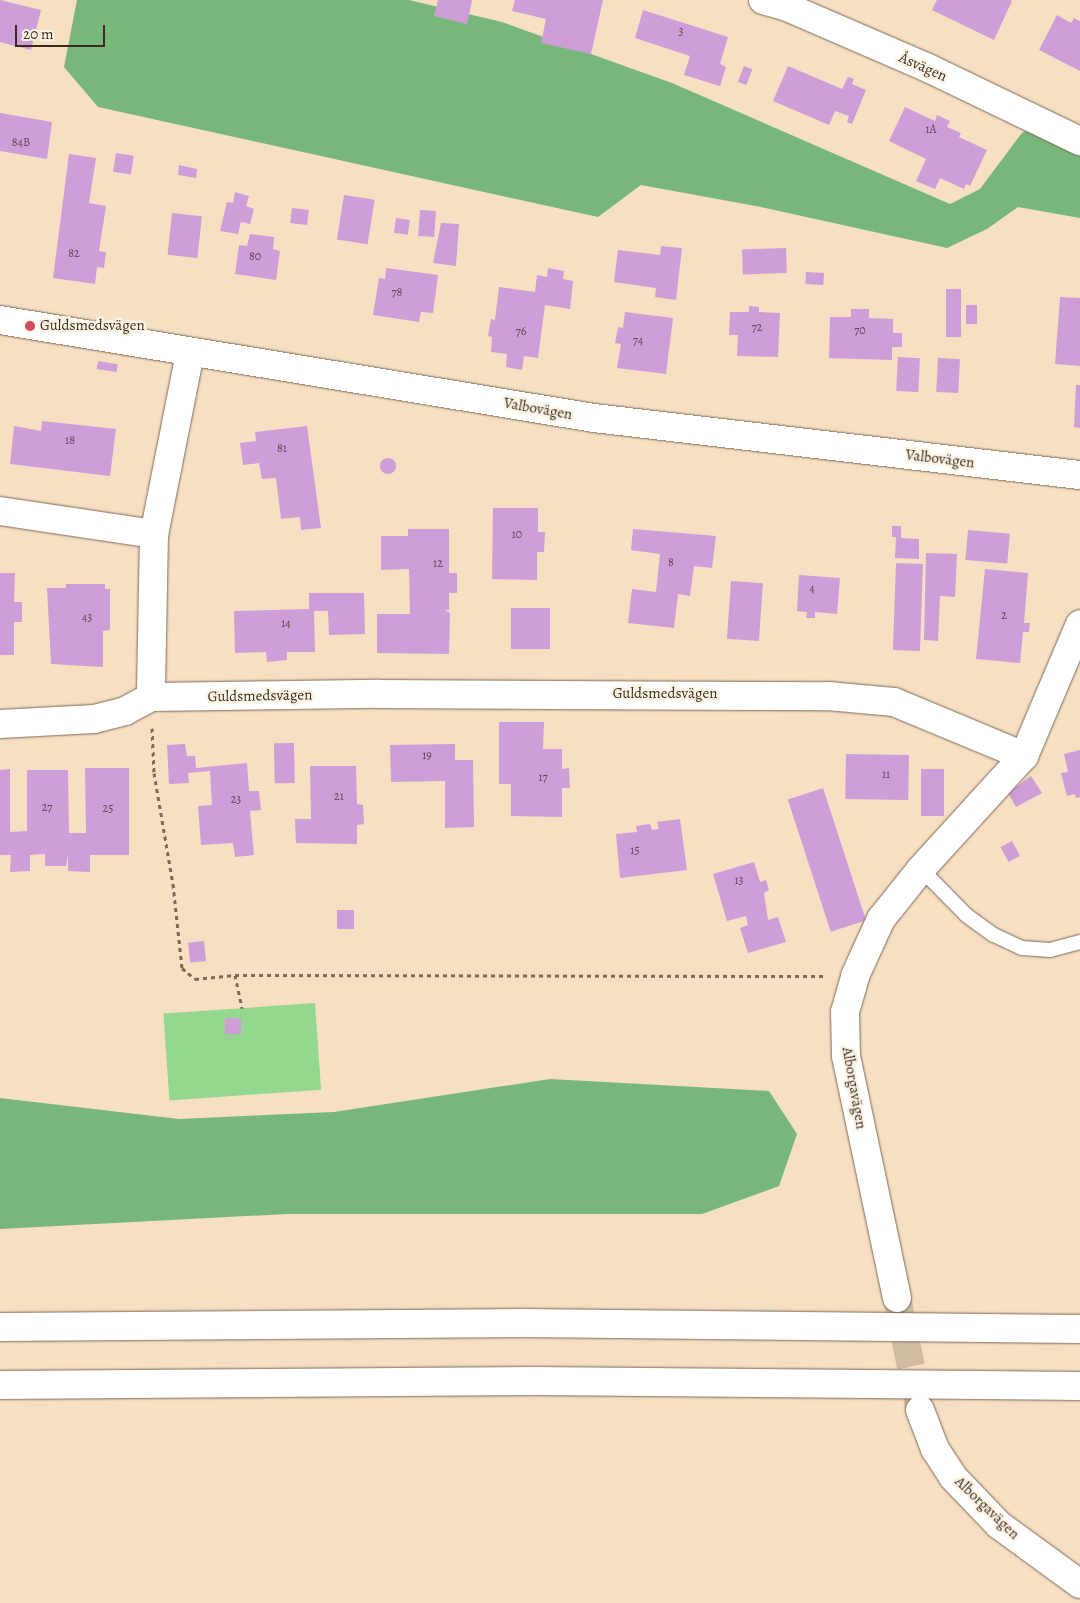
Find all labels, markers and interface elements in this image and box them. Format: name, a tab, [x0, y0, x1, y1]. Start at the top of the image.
scale bar	[18, 15, 108, 47]
text: 20 m	[23, 24, 54, 44]
house number: 3	[679, 25, 683, 39]
street label: Åsvägen	[896, 48, 950, 86]
house number: 1A	[925, 123, 937, 137]
house number: 84B	[12, 136, 30, 150]
house number: 82	[68, 247, 80, 261]
house number: 80	[249, 250, 261, 264]
house number: 78	[392, 286, 402, 300]
place label: Guldsmedsvägen	[40, 317, 145, 335]
marker: Guldsmedsvägen	[24, 320, 36, 332]
house number: 72	[752, 321, 762, 335]
house number: 70	[854, 324, 866, 338]
house number: 76	[516, 325, 526, 339]
house number: 74	[633, 334, 643, 348]
street label: Valbovägen	[502, 394, 574, 424]
house number: 18	[65, 434, 75, 448]
house number: 81	[277, 442, 287, 456]
street label: Valbovägen	[904, 446, 976, 472]
house number: 10	[512, 528, 522, 542]
house number: 8	[668, 556, 674, 570]
house number: 12	[433, 557, 443, 571]
house number: 4	[809, 582, 815, 596]
house number: 2	[1001, 609, 1007, 623]
house number: 43	[82, 611, 92, 625]
house number: 14	[281, 617, 291, 631]
street label: Guldsmedsvägen	[613, 685, 717, 703]
street label: Guldsmedsvägen	[207, 686, 313, 706]
house number: 19	[422, 749, 432, 763]
house number: 11	[882, 768, 890, 782]
house number: 17	[538, 771, 548, 785]
house number: 21	[334, 790, 344, 804]
house number: 23	[231, 793, 241, 807]
house number: 27	[42, 801, 52, 815]
house number: 25	[103, 802, 113, 816]
house number: 15	[630, 844, 640, 858]
house number: 13	[734, 874, 744, 888]
street label: Alborgavägen	[838, 1046, 870, 1130]
street label: Alborgavägen	[951, 1473, 1023, 1543]

